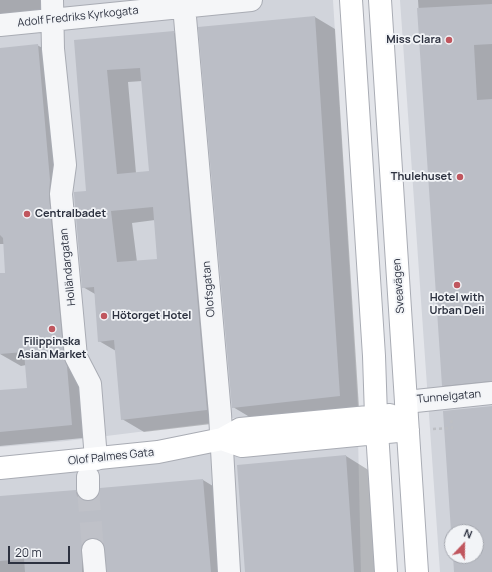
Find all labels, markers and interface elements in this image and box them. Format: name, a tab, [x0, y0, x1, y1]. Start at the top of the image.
street label: Adolf Fredriks Kyrkogata	[17, 4, 139, 30]
place label: Miss Clara	[386, 33, 441, 47]
marker: Miss Clara	[444, 35, 454, 45]
place label: Thulehuset	[391, 170, 452, 184]
marker: Thulehuset	[455, 172, 465, 182]
place label: Centralbadet	[35, 207, 106, 221]
marker: Centralbadet	[22, 209, 32, 219]
street label: Holländargatan	[57, 228, 79, 306]
street label: Sveavägen	[390, 258, 408, 314]
street label: Olofsgatan	[200, 260, 218, 318]
marker: Hotel with Urban Deli	[452, 280, 462, 290]
place label: Hotel with Urban Deli	[430, 291, 484, 317]
place label: Hötorget Hotel	[112, 309, 191, 323]
marker: Hötorget Hotel	[99, 311, 109, 321]
marker: Filippinska Asian Market	[47, 324, 57, 334]
place label: Filippinska Asian Market	[17, 335, 87, 361]
street label: Tunnelgatan	[416, 388, 482, 406]
street label: Olof Palmes Gata	[67, 446, 155, 468]
north arrow	[444, 524, 484, 564]
text: N	[462, 525, 475, 542]
scale bar	[10, 538, 72, 564]
text: 20 m	[15, 544, 42, 561]

